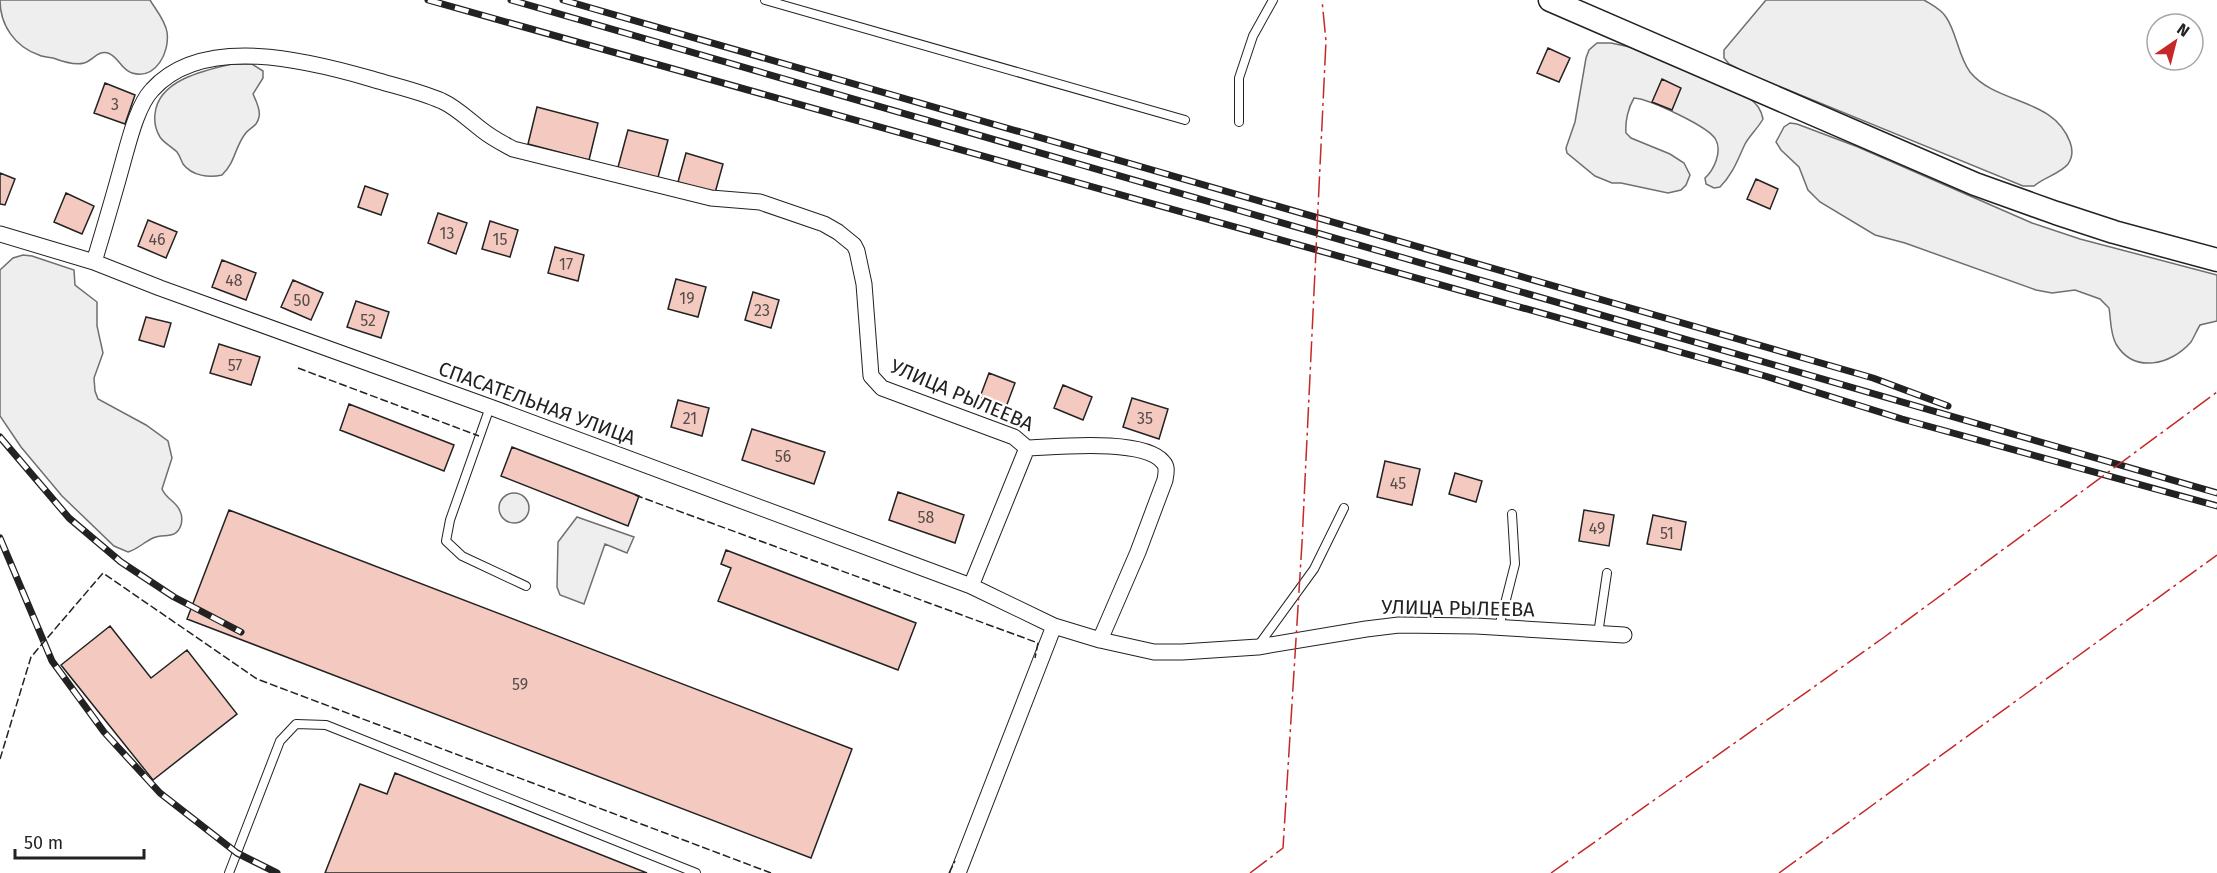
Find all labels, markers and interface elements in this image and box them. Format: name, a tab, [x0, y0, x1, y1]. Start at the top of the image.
north arrow	[2145, 12, 2205, 72]
text: N	[2174, 19, 2193, 41]
house number: 3	[111, 95, 119, 114]
house number: 13	[440, 224, 454, 243]
house number: 46	[148, 230, 166, 249]
house number: 15	[493, 230, 507, 249]
house number: 17	[559, 255, 573, 274]
house number: 48	[225, 271, 243, 290]
house number: 19	[679, 289, 695, 308]
house number: 50	[294, 291, 311, 310]
house number: 23	[754, 301, 770, 320]
house number: 52	[360, 311, 376, 330]
street label: УЛИЦА РЫЛЕЕВА	[887, 354, 1038, 436]
house number: 57	[228, 356, 242, 375]
street label: СПАСАТЕЛЬНАЯ УЛИЦА	[435, 356, 639, 450]
house number: 21	[683, 409, 697, 428]
house number: 35	[1137, 409, 1153, 428]
house number: 56	[775, 447, 791, 466]
house number: 45	[1390, 474, 1406, 493]
house number: 58	[918, 508, 935, 527]
house number: 49	[1589, 519, 1605, 538]
house number: 51	[1660, 524, 1674, 543]
street label: УЛИЦА РЫЛЕЕВА	[1381, 595, 1535, 621]
house number: 59	[512, 675, 528, 694]
scale bar	[15, 822, 144, 860]
text: 50 m	[24, 832, 63, 854]

